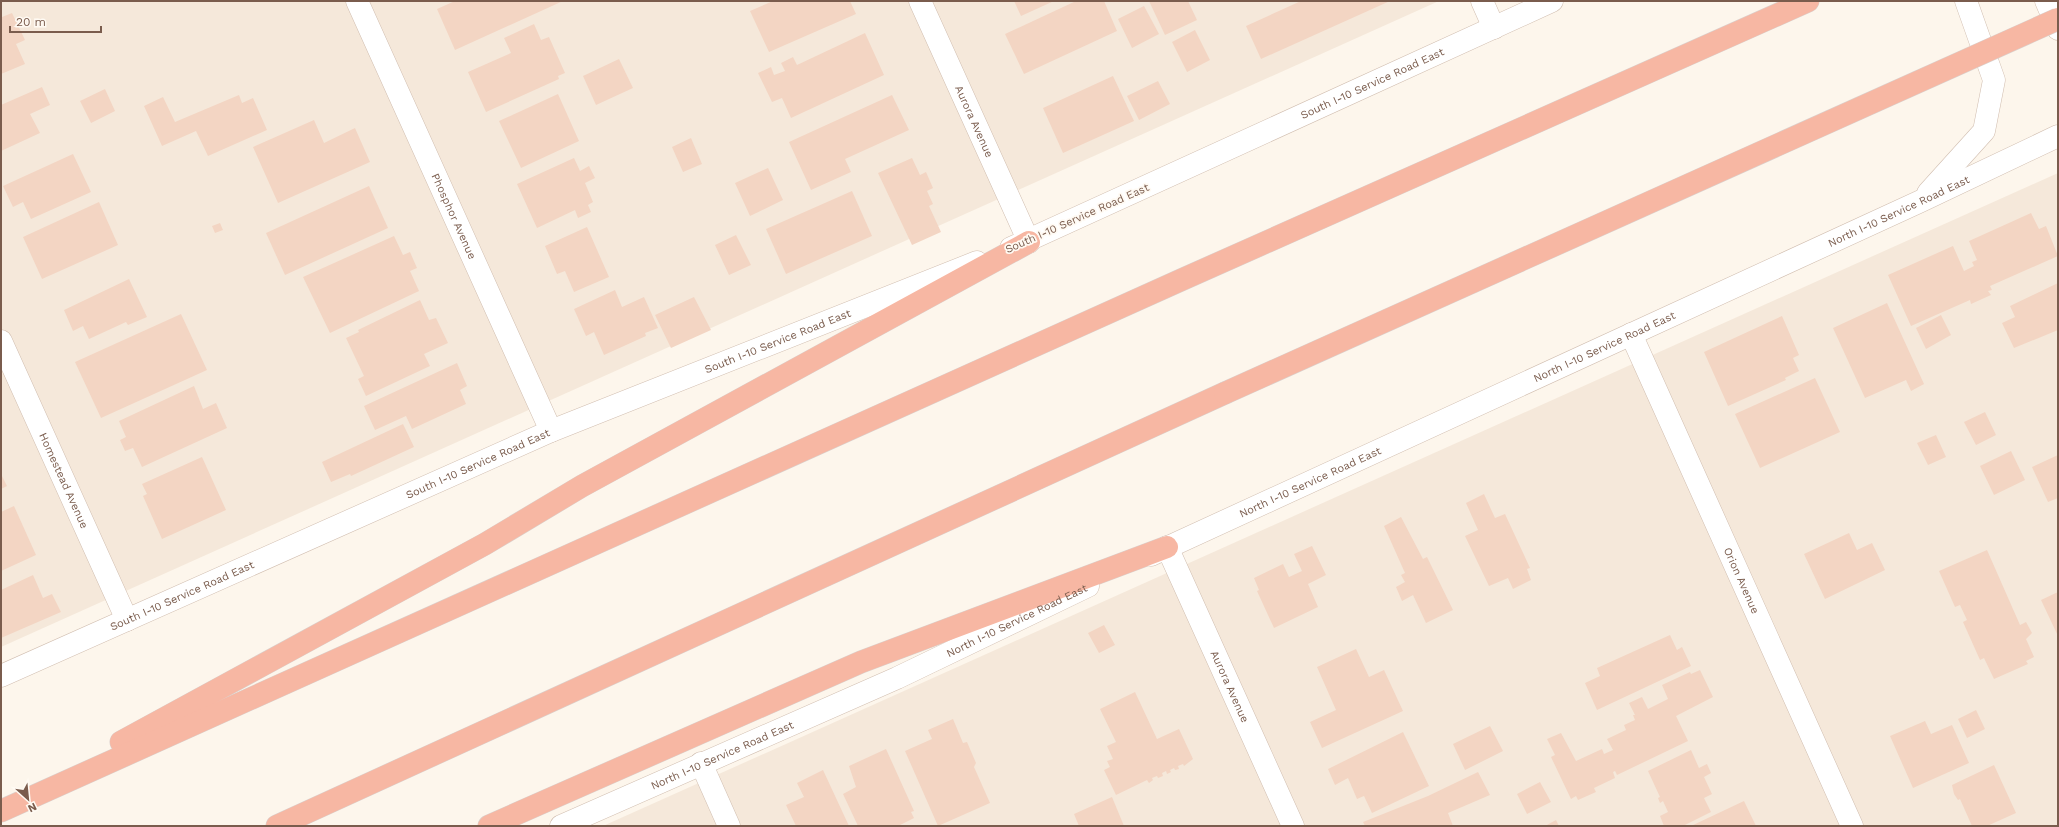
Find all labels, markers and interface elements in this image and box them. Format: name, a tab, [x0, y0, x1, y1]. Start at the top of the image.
scale bar	[10, 8, 101, 34]
text: 20 m	[16, 15, 46, 29]
street label: South I-10 Service Road East	[1299, 45, 1446, 122]
street label: Aurora Avenue	[952, 83, 996, 159]
street label: Phosphor Avenue	[429, 171, 479, 261]
street label: North I-10 Service Road East	[1826, 173, 1972, 250]
street label: South I-10 Service Road East	[1003, 181, 1151, 256]
street label: South I-10 Service Road East	[703, 307, 853, 376]
street label: North I-10 Service Road East	[1532, 309, 1678, 385]
street label: South I-10 Service Road East	[404, 426, 552, 502]
street label: Homestead Avenue	[36, 431, 91, 531]
street label: North I-10 Service Road East	[1237, 444, 1383, 521]
street label: Orion Avenue	[1721, 545, 1762, 616]
street label: South I-10 Service Road East	[108, 558, 256, 634]
street label: North I-10 Service Road East	[944, 581, 1090, 660]
street label: Aurora Avenue	[1208, 649, 1251, 725]
street label: North I-10 Service Road East	[649, 718, 796, 793]
north arrow	[8, 779, 48, 819]
text: N	[26, 800, 39, 815]

